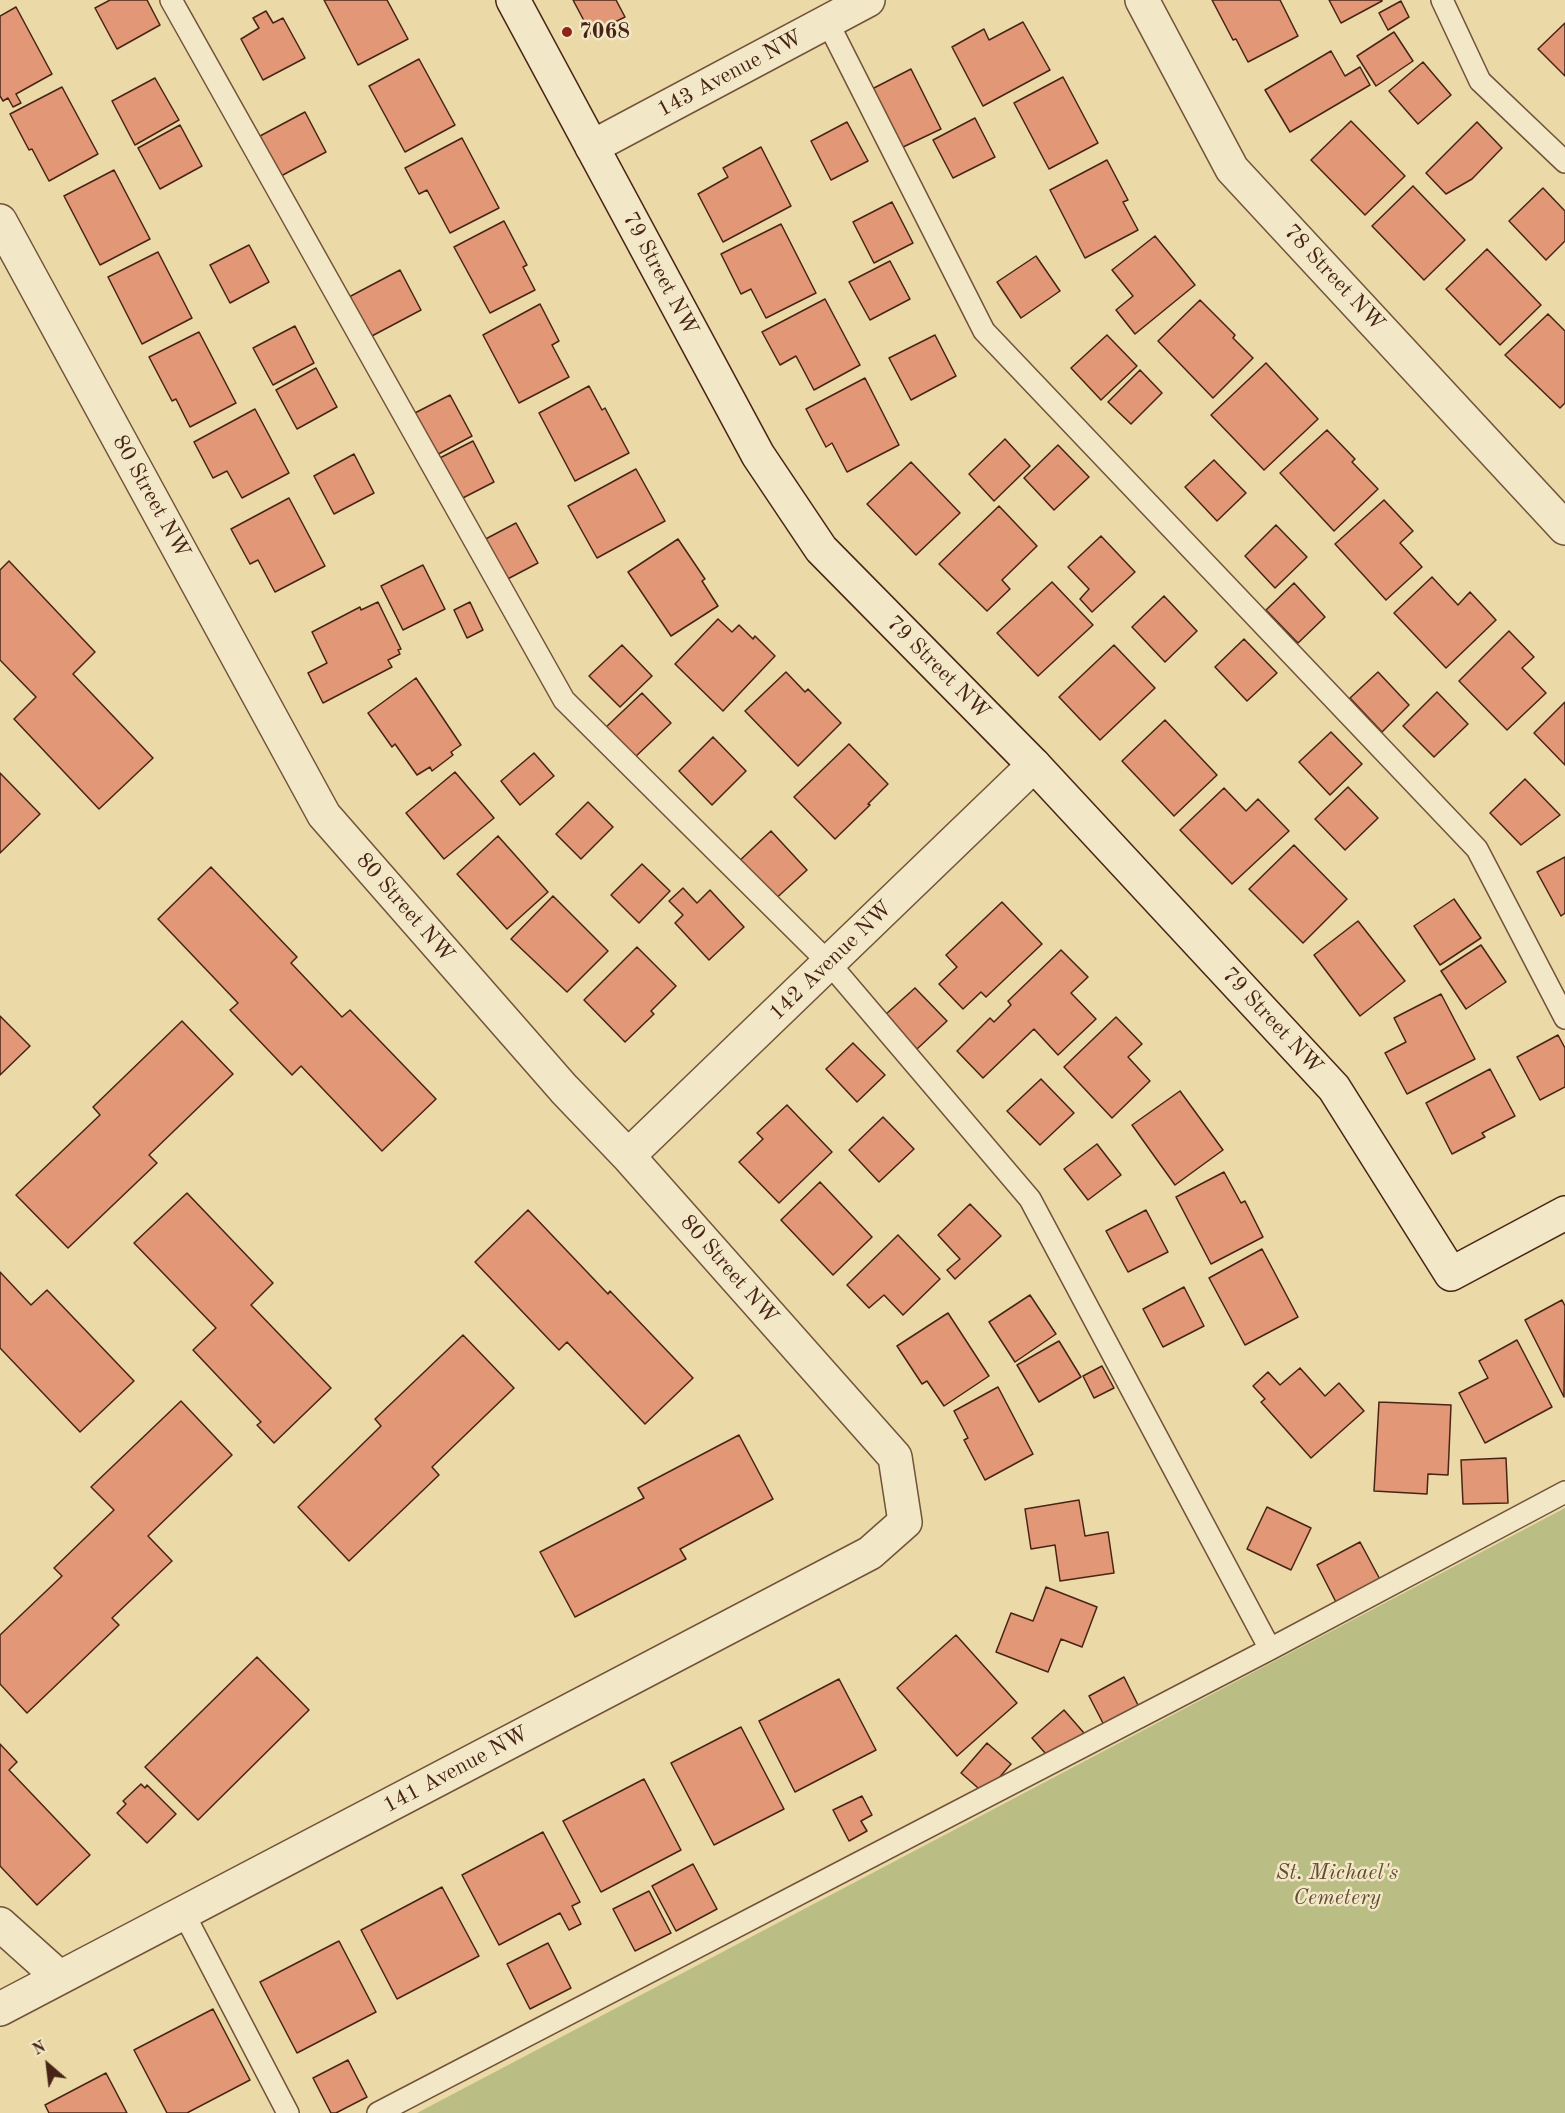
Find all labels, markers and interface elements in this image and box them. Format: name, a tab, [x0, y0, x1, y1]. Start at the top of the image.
place label: 7068	[579, 19, 630, 45]
marker: 7068	[560, 25, 574, 39]
street label: 143 Avenue NW	[653, 25, 807, 123]
street label: 79 Street NW	[616, 208, 704, 340]
street label: 78 Street NW	[1278, 219, 1390, 337]
street label: 80 Street NW	[106, 431, 196, 563]
street label: 79 Street NW	[880, 610, 996, 726]
street label: 80 Street NW	[350, 848, 460, 968]
street label: 142 Avenue NW	[764, 896, 898, 1026]
street label: 79 Street NW	[1216, 962, 1328, 1080]
street label: 80 Street NW	[674, 1210, 784, 1330]
street label: 141 Avenue NW	[379, 1721, 533, 1819]
park label: St. Michael's Cemetery	[1276, 1860, 1398, 1912]
north arrow	[18, 2035, 78, 2095]
text: N	[30, 2039, 49, 2059]

